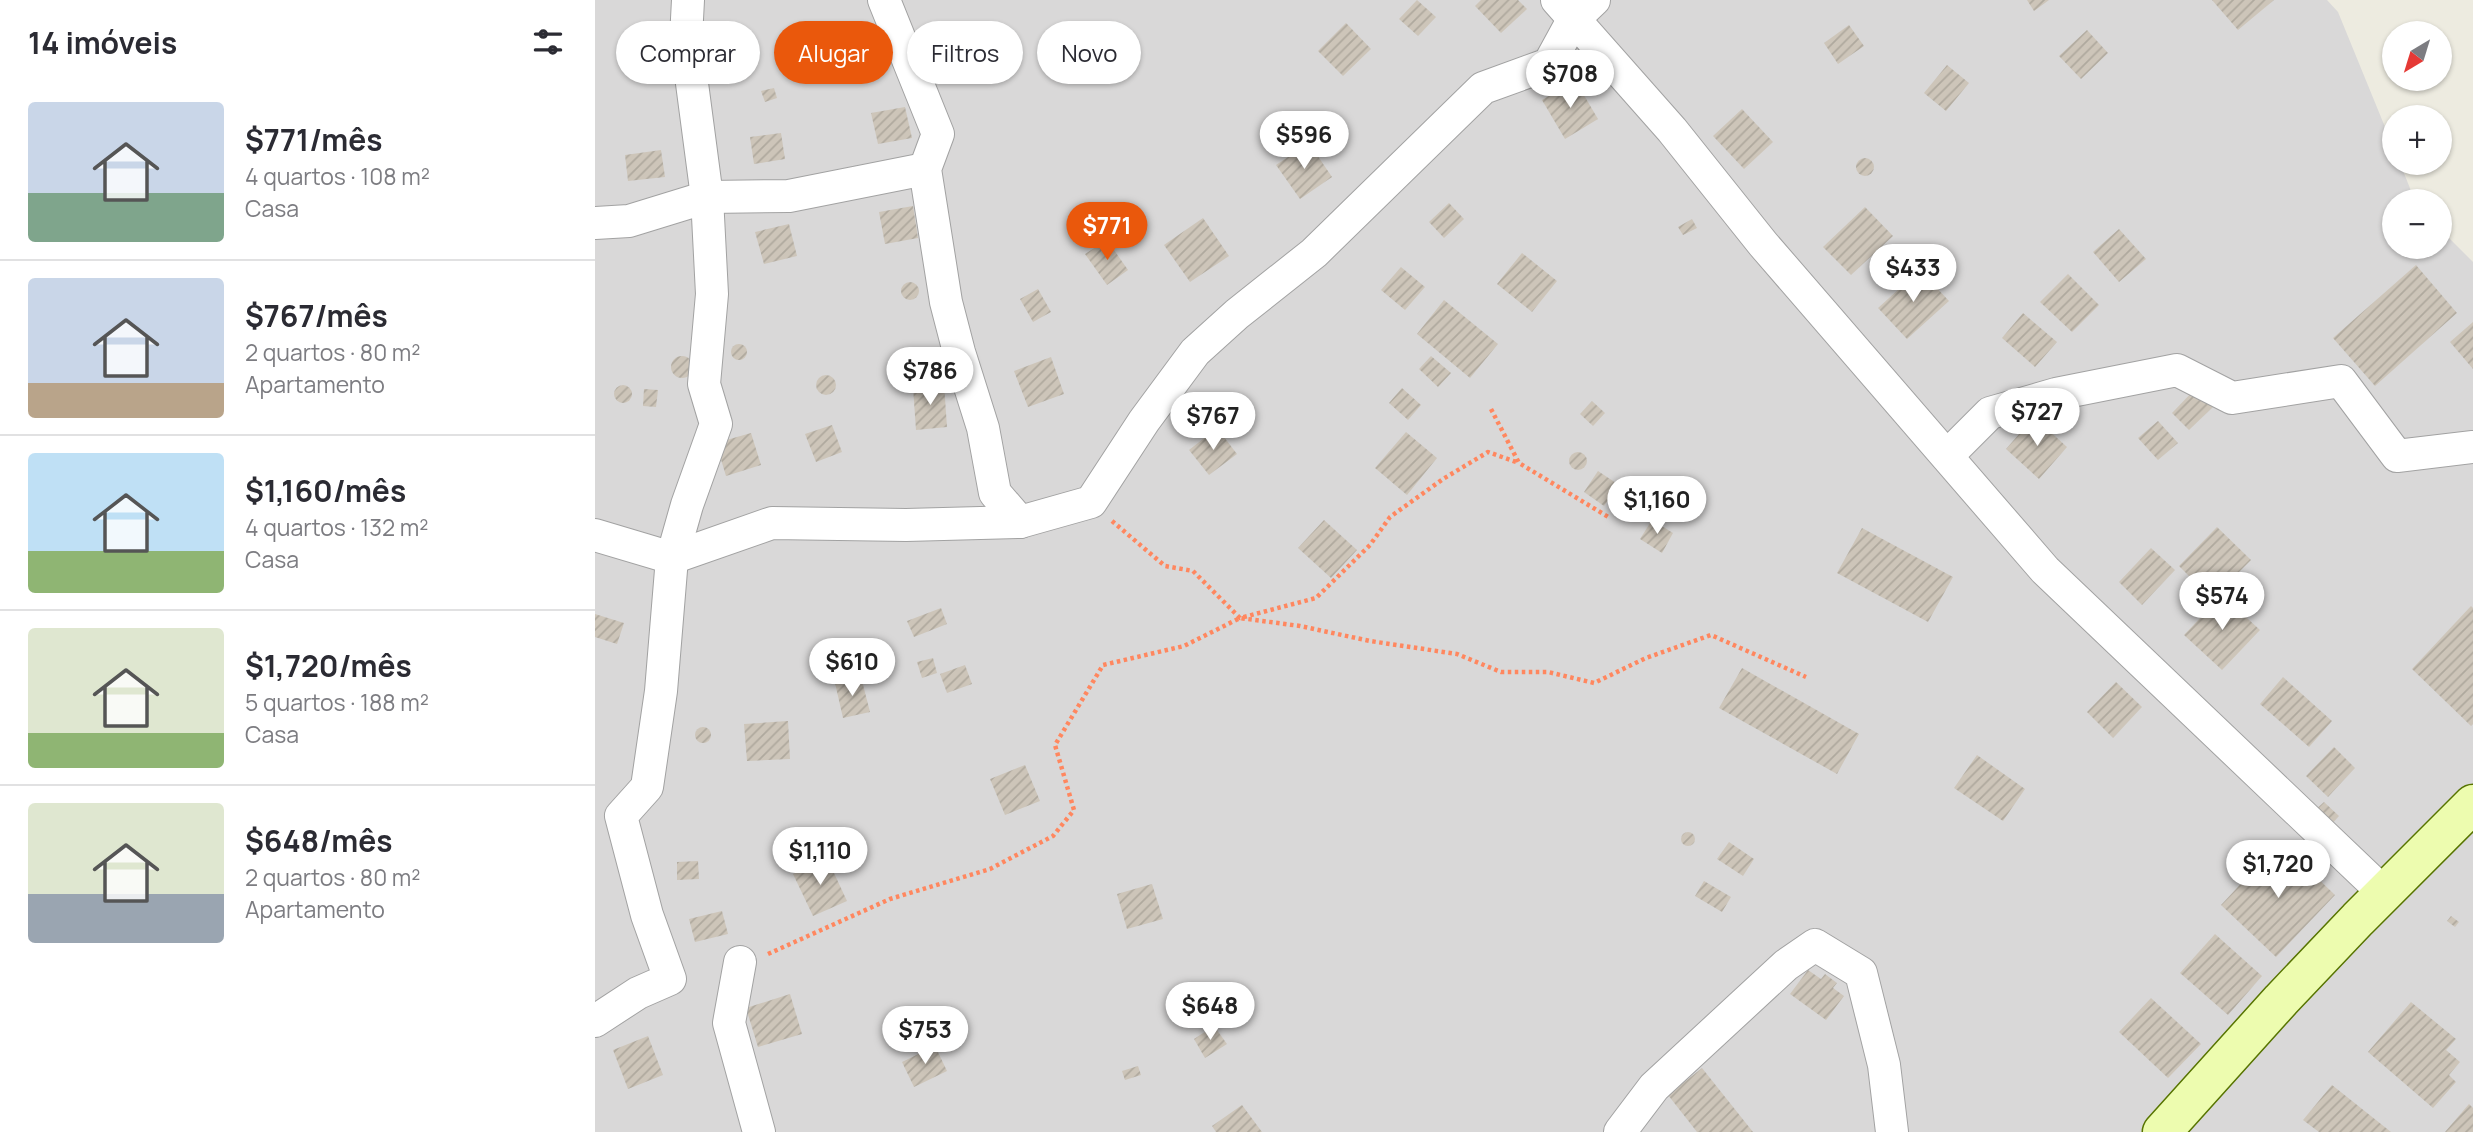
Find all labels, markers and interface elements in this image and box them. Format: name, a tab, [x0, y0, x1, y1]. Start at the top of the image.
chip: Comprar	[616, 21, 760, 84]
chip: Alugar	[774, 21, 893, 84]
chip: Filtros	[907, 21, 1023, 84]
chip: Novo	[1037, 21, 1141, 84]
north arrow	[2382, 21, 2452, 91]
map controls	[2382, 21, 2452, 259]
text: 14 imóveis	[28, 22, 177, 63]
icon: filters	[529, 23, 567, 61]
pin: $708	[1529, 50, 1611, 110]
text: $708	[1542, 57, 1598, 89]
button: +	[2382, 105, 2452, 175]
pin: $596	[1263, 111, 1345, 171]
text: $596	[1276, 118, 1332, 150]
text: $771/mês	[245, 119, 383, 160]
icon: home	[84, 130, 168, 214]
text: 4 quartos · 108 m²	[245, 160, 430, 192]
button: −	[2382, 189, 2452, 259]
text: Casa	[245, 192, 299, 224]
pin: $771	[1066, 202, 1148, 262]
text: $771	[1082, 209, 1132, 241]
pin: $433	[1872, 244, 1954, 304]
text: $433	[1885, 251, 1941, 283]
text: $767/mês	[245, 295, 388, 336]
icon: home	[84, 306, 168, 390]
text: 2 quartos · 80 m²	[245, 336, 420, 368]
pin: $786	[889, 348, 971, 407]
text: $786	[902, 354, 958, 386]
text: Apartamento	[245, 368, 385, 400]
pin: $727	[1996, 388, 2078, 448]
pin: $767	[1172, 392, 1254, 452]
text: $727	[2011, 395, 2063, 427]
text: $767	[1186, 399, 1240, 431]
text: $1,160/mês	[245, 470, 406, 511]
pin: $1,160	[1600, 476, 1714, 536]
icon: home	[84, 481, 168, 565]
text: $1,160	[1623, 483, 1691, 515]
text: 4 quartos · 132 m²	[245, 511, 428, 543]
text: Casa	[245, 543, 299, 575]
pin: $574	[2181, 572, 2263, 632]
text: $574	[2195, 579, 2249, 611]
pin: $610	[811, 638, 893, 698]
text: $1,720/mês	[245, 645, 412, 686]
text: $610	[825, 645, 879, 677]
icon: home	[84, 656, 168, 740]
text: 5 quartos · 188 m²	[245, 686, 429, 718]
text: Casa	[245, 718, 299, 750]
text: $648/mês	[245, 820, 392, 861]
pin: $1,110	[763, 828, 877, 887]
icon: home	[84, 831, 168, 915]
text: $1,110	[788, 834, 852, 866]
pin: $1,720	[2221, 841, 2335, 900]
text: $1,720	[2242, 847, 2314, 879]
text: 2 quartos · 80 m²	[245, 861, 420, 893]
text: Apartamento	[245, 893, 385, 925]
pin: $648	[1169, 982, 1251, 1042]
text: $648	[1182, 989, 1238, 1021]
pin: $753	[884, 1006, 966, 1066]
text: $753	[898, 1013, 952, 1045]

